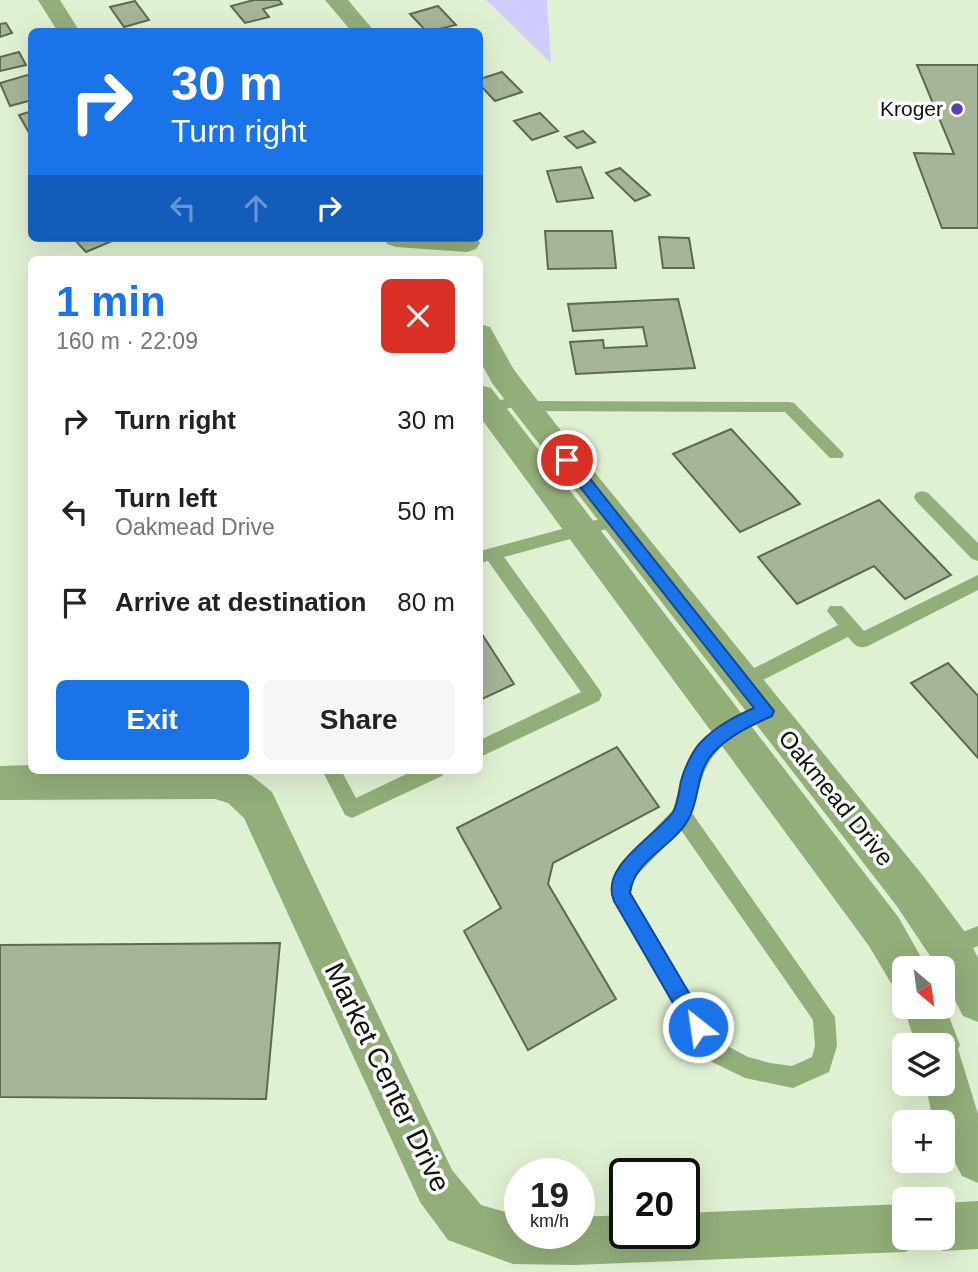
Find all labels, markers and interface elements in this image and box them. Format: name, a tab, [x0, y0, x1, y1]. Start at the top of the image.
icon: right	[56, 56, 147, 147]
text: 30 m	[171, 56, 283, 110]
place label: Kroger	[880, 97, 943, 120]
marker: Kroger	[949, 101, 965, 117]
text: Turn right	[171, 113, 307, 149]
icon: left	[164, 189, 202, 227]
icon: ahead	[237, 189, 275, 227]
icon: right	[310, 189, 348, 227]
text: 1 min	[56, 278, 166, 325]
button: close	[381, 279, 455, 353]
text: 160 m · 22:09	[56, 328, 198, 354]
icon: right	[56, 402, 94, 440]
text: Turn right	[115, 405, 236, 435]
text: 30 m	[397, 405, 455, 435]
pin	[537, 430, 597, 490]
icon: arrive	[548, 441, 586, 479]
text: Turn left	[115, 483, 217, 513]
icon: left	[56, 493, 94, 531]
text: 50 m	[397, 496, 455, 526]
text: Oakmead Drive	[115, 514, 275, 540]
icon: arrive	[56, 584, 94, 622]
text: Arrive at destination	[115, 587, 366, 617]
text: 80 m	[397, 587, 455, 617]
button: Exit	[56, 680, 249, 760]
button: Share	[263, 680, 455, 760]
street label: Oakmead Drive	[773, 724, 899, 871]
north arrow	[892, 956, 956, 1018]
map controls	[892, 956, 955, 1250]
street label: Market Center Drive	[319, 958, 456, 1197]
position arrow	[661, 990, 735, 1064]
button: layers	[892, 1033, 955, 1096]
button: +	[892, 1110, 955, 1173]
speed limit sign: 20	[609, 1158, 700, 1249]
text: 19	[530, 1175, 569, 1214]
button: −	[892, 1187, 955, 1250]
text: km/h	[530, 1211, 569, 1231]

